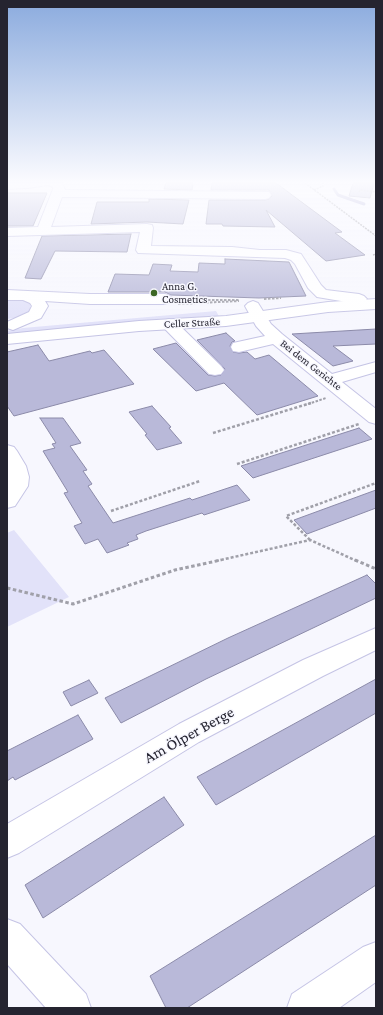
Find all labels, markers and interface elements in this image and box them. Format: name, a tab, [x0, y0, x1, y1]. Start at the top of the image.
place label: Anna G. Cosmetics	[162, 280, 207, 306]
marker: Anna G. Cosmetics	[149, 288, 159, 298]
street label: Celler Straße	[164, 315, 220, 331]
street label: Bei dem Gerichte	[277, 337, 345, 393]
street label: Am Ölper Berge	[141, 702, 237, 768]

